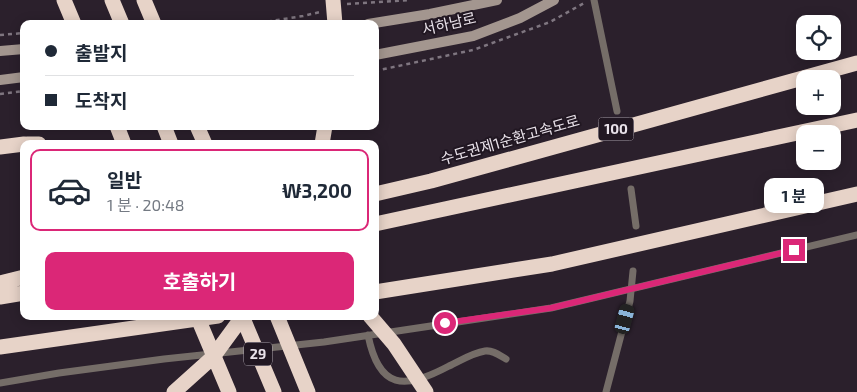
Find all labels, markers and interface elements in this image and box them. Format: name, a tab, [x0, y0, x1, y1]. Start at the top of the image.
street label: 서하남로	[420, 8, 478, 38]
map controls	[796, 15, 841, 170]
button: locate	[796, 15, 841, 60]
text: 출발지	[75, 41, 127, 64]
button: +	[796, 70, 841, 115]
text: 도착지	[75, 89, 127, 112]
street label: 수도권제1순환고속도로	[438, 111, 581, 168]
road number: 100	[598, 118, 634, 140]
button: −	[796, 125, 841, 170]
icon: car	[47, 168, 92, 213]
text: 일반	[107, 168, 142, 191]
callout: 1 분	[764, 178, 824, 212]
text: ₩3,200	[282, 179, 352, 202]
text: 1 분	[781, 186, 807, 205]
text: 1 분 · 20:48	[107, 195, 185, 214]
route end	[783, 239, 805, 261]
button: 호출하기	[45, 252, 354, 310]
car	[613, 303, 636, 335]
route start	[434, 312, 456, 334]
road number: 29	[244, 342, 272, 366]

